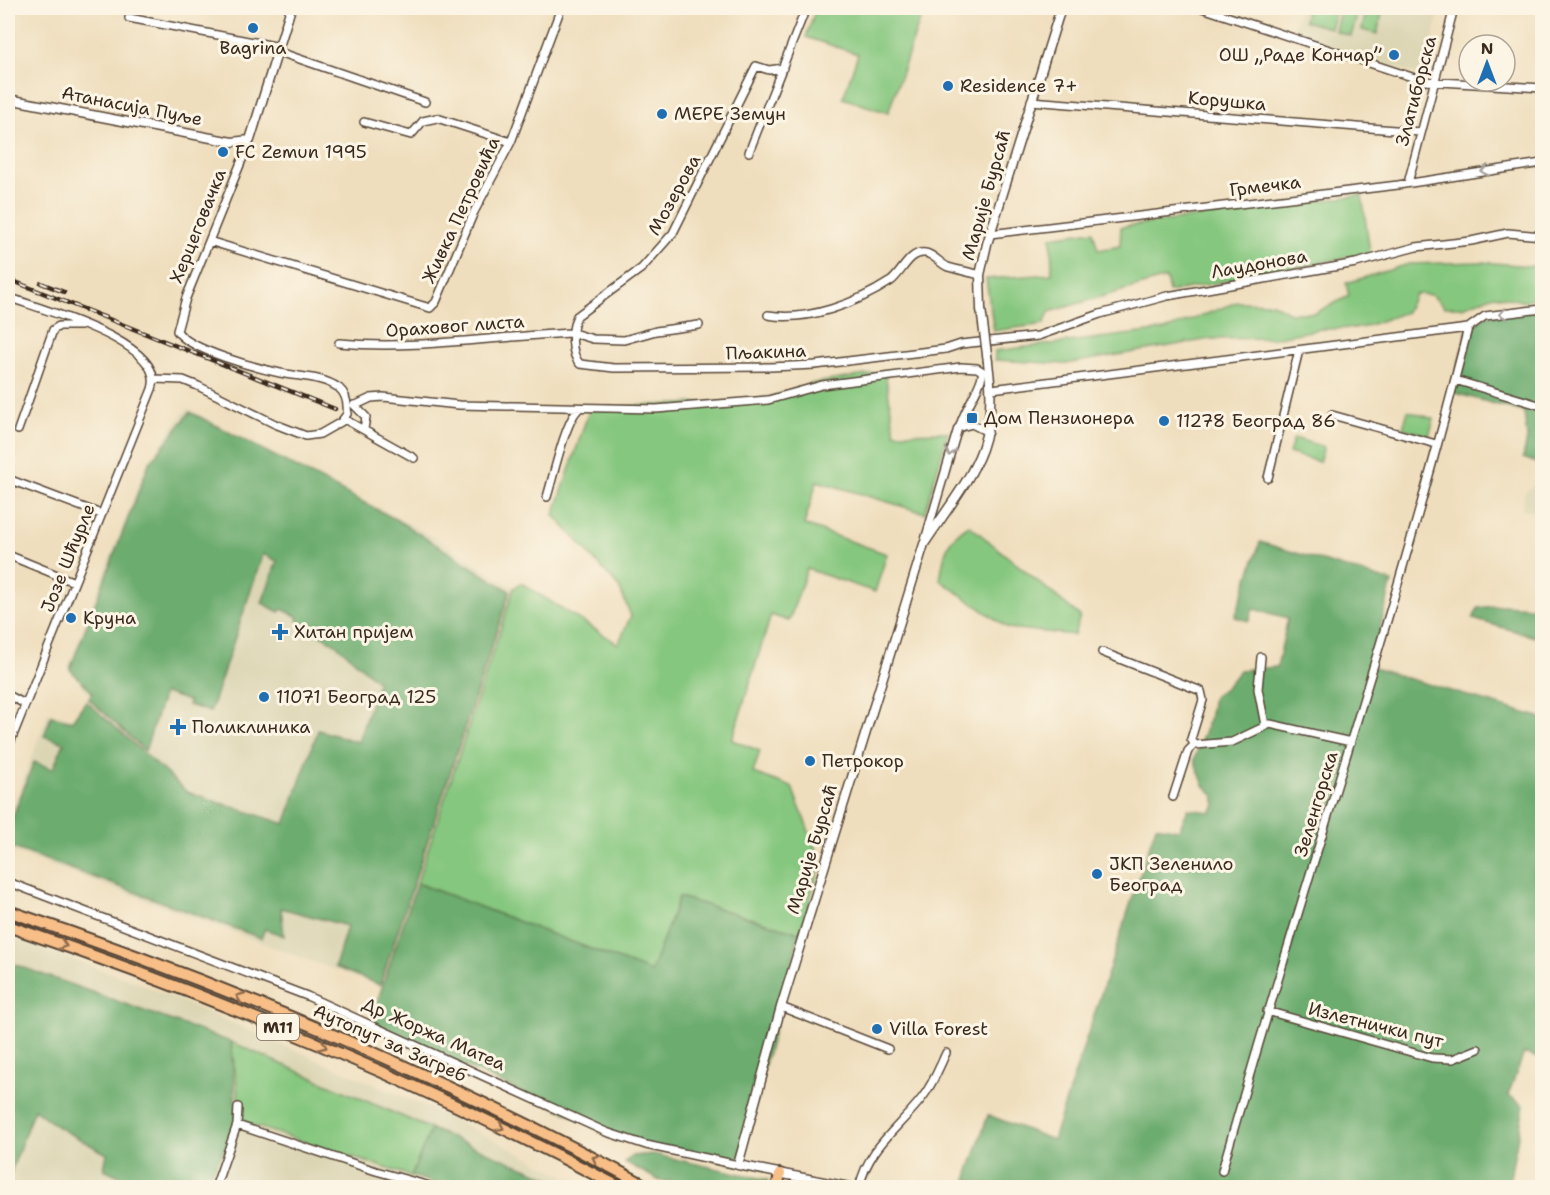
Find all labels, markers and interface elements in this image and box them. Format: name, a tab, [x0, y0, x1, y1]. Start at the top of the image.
marker: Bagrina	[246, 21, 260, 35]
street label: Златиборска	[1390, 33, 1442, 149]
north arrow	[1457, 33, 1517, 93]
place label: Bagrina	[219, 36, 287, 60]
text: N	[1481, 38, 1493, 59]
place label: ОШ „Раде Кончар”	[1219, 43, 1382, 67]
marker: ОШ „Раде Кончар”	[1387, 48, 1401, 62]
place label: Residence 7+	[960, 74, 1078, 98]
marker: Residence 7+	[941, 79, 955, 93]
street label: Атанасија Пуље	[60, 81, 204, 131]
street label: Корушка	[1187, 86, 1267, 116]
place label: МЕРЕ Земун	[674, 102, 786, 126]
marker: МЕРЕ Земун	[655, 107, 669, 121]
street label: Марије Бурсаћ	[956, 127, 1016, 263]
street label: Живка Петровића	[417, 133, 505, 287]
place label: FC Zemun 1995	[235, 140, 367, 164]
marker: FC Zemun 1995	[216, 145, 230, 159]
street label: Мозерова	[642, 150, 706, 240]
street label: Херцеговачка	[164, 165, 232, 287]
one-way arrow	[1480, 165, 1489, 177]
street label: Грмечка	[1228, 170, 1302, 202]
street label: Лаудонова	[1209, 244, 1309, 284]
one-way arrow	[1499, 307, 1508, 320]
street label: Ораховог листа	[385, 309, 525, 343]
street label: Пљакина	[725, 339, 807, 365]
place label: Дом Пензионера	[984, 406, 1134, 430]
place label: 11278 Београд 86	[1176, 409, 1336, 433]
marker: Дом Пензионера	[965, 411, 979, 425]
marker: 11278 Београд 86	[1157, 414, 1171, 428]
one-way arrow	[945, 446, 957, 457]
street label: Јозе Шћурле	[35, 500, 101, 616]
place label: Круна	[83, 606, 136, 630]
marker: Круна	[64, 611, 78, 625]
place label: Хитан пријем	[294, 620, 413, 644]
marker: Хитан пријем	[271, 623, 289, 641]
place label: 11071 Београд 125	[276, 685, 436, 709]
marker: 11071 Београд 125	[257, 690, 271, 704]
place label: Поликлиника	[192, 715, 310, 739]
marker: Поликлиника	[169, 718, 187, 736]
street label: Зеленгорска	[1289, 748, 1343, 860]
place label: Петрокор	[822, 749, 904, 773]
marker: Петрокор	[803, 754, 817, 768]
street label: Марије Бурсаћ	[781, 781, 843, 917]
place label: ЈКП Зеленило Београд	[1109, 852, 1233, 897]
marker: ЈКП Зеленило Београд	[1090, 867, 1104, 881]
one-way arrow	[57, 938, 68, 951]
one-way arrow	[236, 992, 247, 1004]
street label: Др Жоржа Матеа	[359, 992, 509, 1076]
street label: Излетнички пут	[1306, 997, 1447, 1054]
street label: Аутопут за Загреб	[310, 998, 470, 1088]
road number: M11	[257, 1014, 299, 1040]
place label: Villa Forest	[889, 1017, 988, 1041]
marker: Villa Forest	[870, 1022, 884, 1036]
one-way arrow	[317, 1039, 328, 1051]
one-way arrow	[494, 1120, 505, 1131]
one-way arrow	[592, 1155, 603, 1167]

